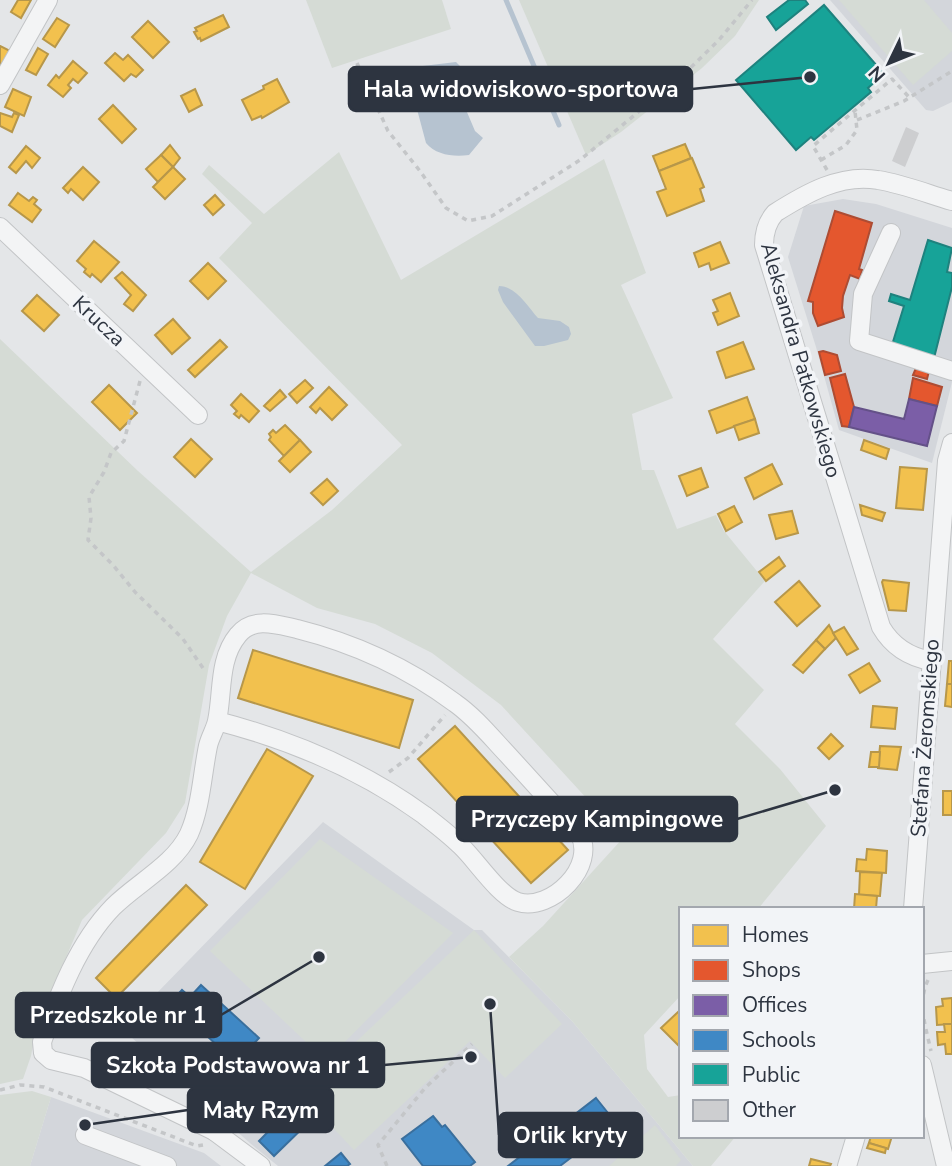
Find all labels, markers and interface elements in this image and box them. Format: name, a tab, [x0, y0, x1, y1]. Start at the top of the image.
north arrow	[854, 28, 924, 98]
text: N	[863, 60, 892, 88]
callout: Hala widowiskowo-sportowa	[349, 67, 692, 111]
text: Hala widowiskowo-sportowa	[363, 74, 679, 105]
street label: Aleksandra Patkowskiego	[754, 239, 848, 481]
street label: Krucza	[66, 289, 132, 353]
street label: Stefana Żeromskiego	[904, 638, 946, 838]
callout: Przyczepy Kampingowe	[457, 797, 737, 841]
text: Przyczepy Kampingowe	[471, 804, 723, 835]
legend	[679, 907, 924, 1138]
text: Homes	[742, 921, 809, 949]
text: Shops	[742, 956, 801, 984]
text: Offices	[742, 991, 807, 1019]
callout: Przedszkole nr 1	[16, 993, 221, 1037]
text: Przedszkole nr 1	[30, 1000, 206, 1031]
text: Schools	[742, 1026, 816, 1054]
callout: Szkoła Podstawowa nr 1	[92, 1043, 384, 1087]
text: Szkoła Podstawowa nr 1	[106, 1050, 370, 1081]
text: Public	[742, 1061, 800, 1089]
callout: Mały Rzym	[188, 1088, 333, 1132]
text: Mały Rzym	[203, 1095, 319, 1126]
text: Other	[742, 1096, 797, 1124]
callout: Orlik kryty	[499, 1113, 642, 1157]
text: Orlik kryty	[513, 1120, 628, 1151]

